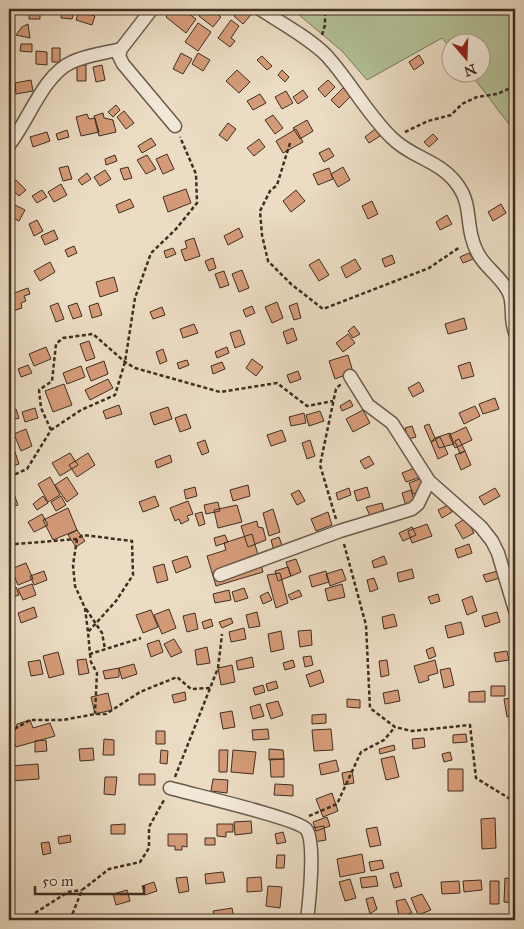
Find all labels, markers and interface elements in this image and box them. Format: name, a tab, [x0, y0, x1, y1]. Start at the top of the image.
north arrow	[442, 32, 492, 82]
text: N	[462, 60, 478, 80]
scale bar	[35, 864, 144, 896]
text: 50 m	[42, 872, 74, 890]

